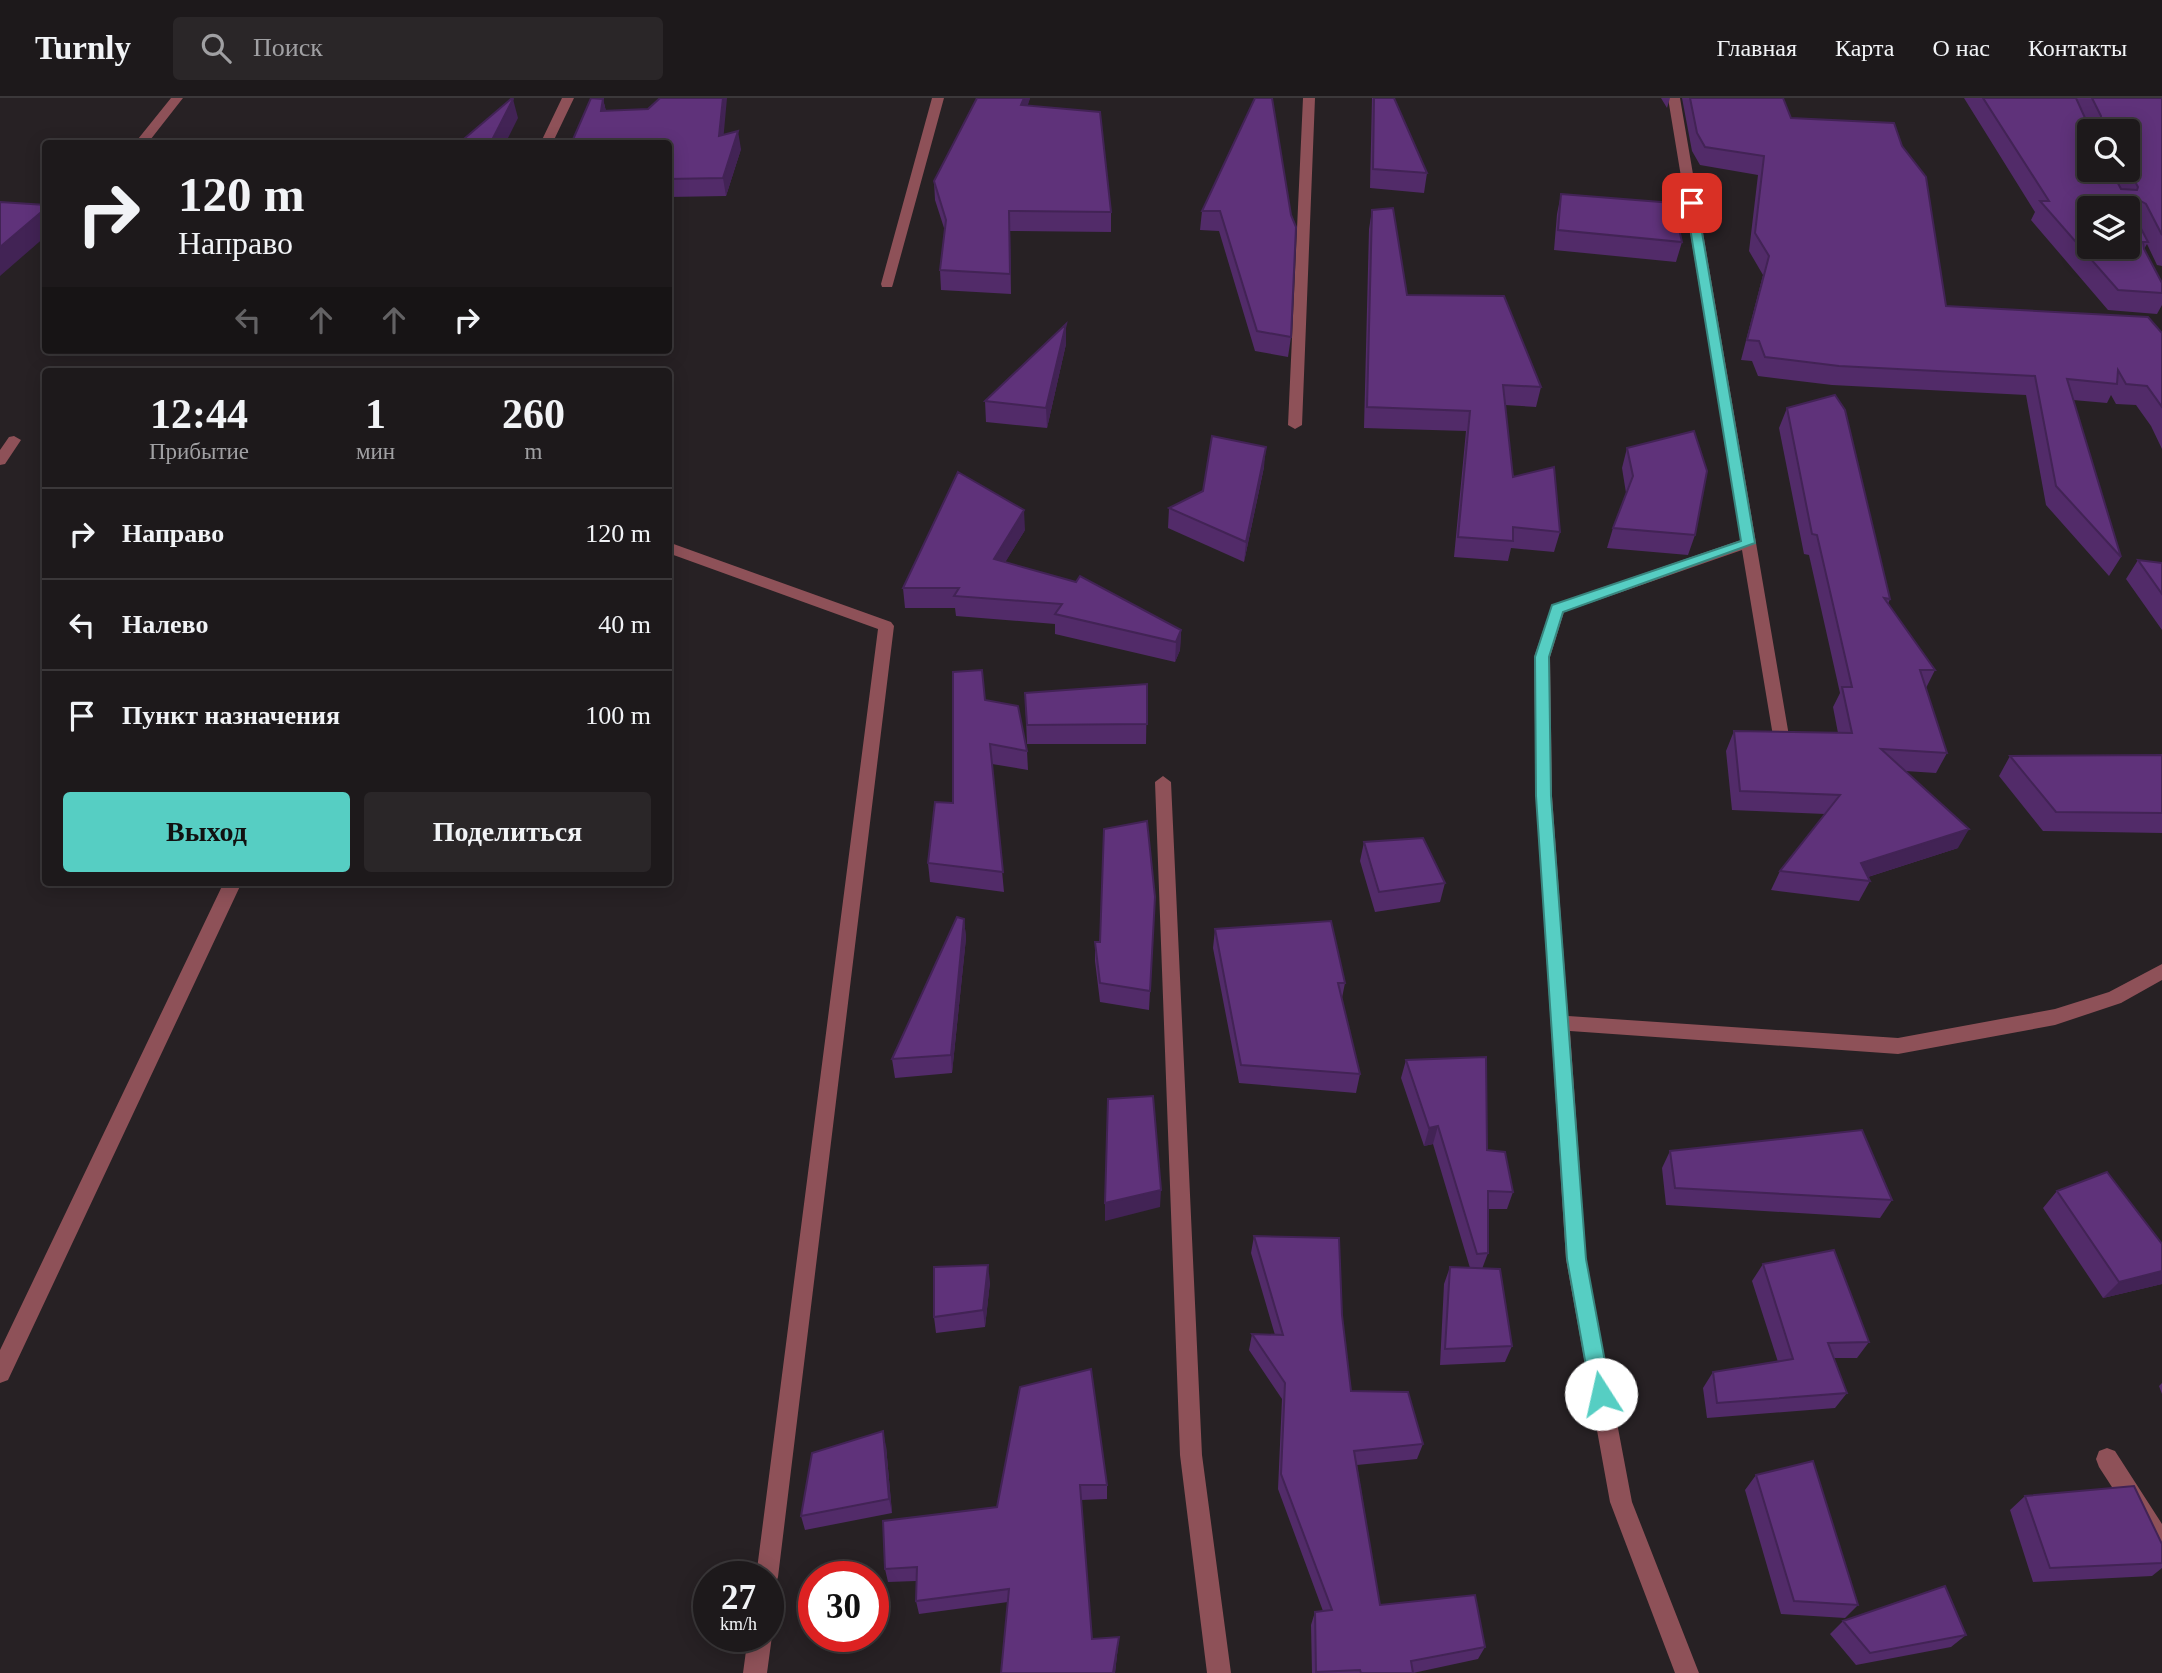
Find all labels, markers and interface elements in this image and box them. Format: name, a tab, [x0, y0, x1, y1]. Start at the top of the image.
search box	[173, 17, 663, 80]
icon: search	[197, 29, 235, 67]
text: Turnly	[35, 30, 131, 66]
text: Поиск	[253, 33, 323, 62]
text: Главная	[1716, 35, 1797, 61]
text: Карта	[1835, 35, 1894, 61]
text: О нас	[1932, 35, 1990, 61]
text: Контакты	[2028, 35, 2127, 61]
map controls	[2077, 119, 2140, 259]
button: search	[2077, 119, 2140, 182]
text: 120 m	[178, 167, 305, 222]
icon: right	[63, 168, 154, 259]
pin	[1662, 173, 1722, 233]
icon: arrive	[1673, 184, 1711, 222]
button: layers	[2077, 196, 2140, 259]
text: Направо	[178, 225, 293, 261]
icon: left	[229, 301, 267, 339]
icon: ahead	[302, 301, 340, 339]
icon: ahead	[375, 301, 413, 339]
icon: right	[448, 301, 486, 339]
text: 12:44	[150, 391, 248, 437]
text: 1	[365, 391, 386, 437]
text: 260	[502, 391, 565, 437]
text: Прибытие	[149, 439, 249, 464]
text: мин	[356, 439, 395, 464]
text: m	[525, 439, 542, 464]
icon: right	[63, 515, 101, 553]
text: Направо	[122, 519, 224, 548]
text: 120 m	[585, 519, 651, 548]
icon: left	[63, 606, 101, 644]
text: Налево	[122, 610, 208, 639]
text: 40 m	[598, 610, 651, 639]
icon: arrive	[63, 697, 101, 735]
text: Пункт назначения	[122, 701, 340, 730]
text: 100 m	[585, 701, 651, 730]
button: Выход	[63, 792, 350, 872]
button: Поделиться	[364, 792, 651, 872]
position arrow	[1564, 1357, 1638, 1431]
speed limit sign: 30	[798, 1561, 889, 1652]
text: 27	[721, 1578, 756, 1617]
text: km/h	[720, 1614, 757, 1634]

